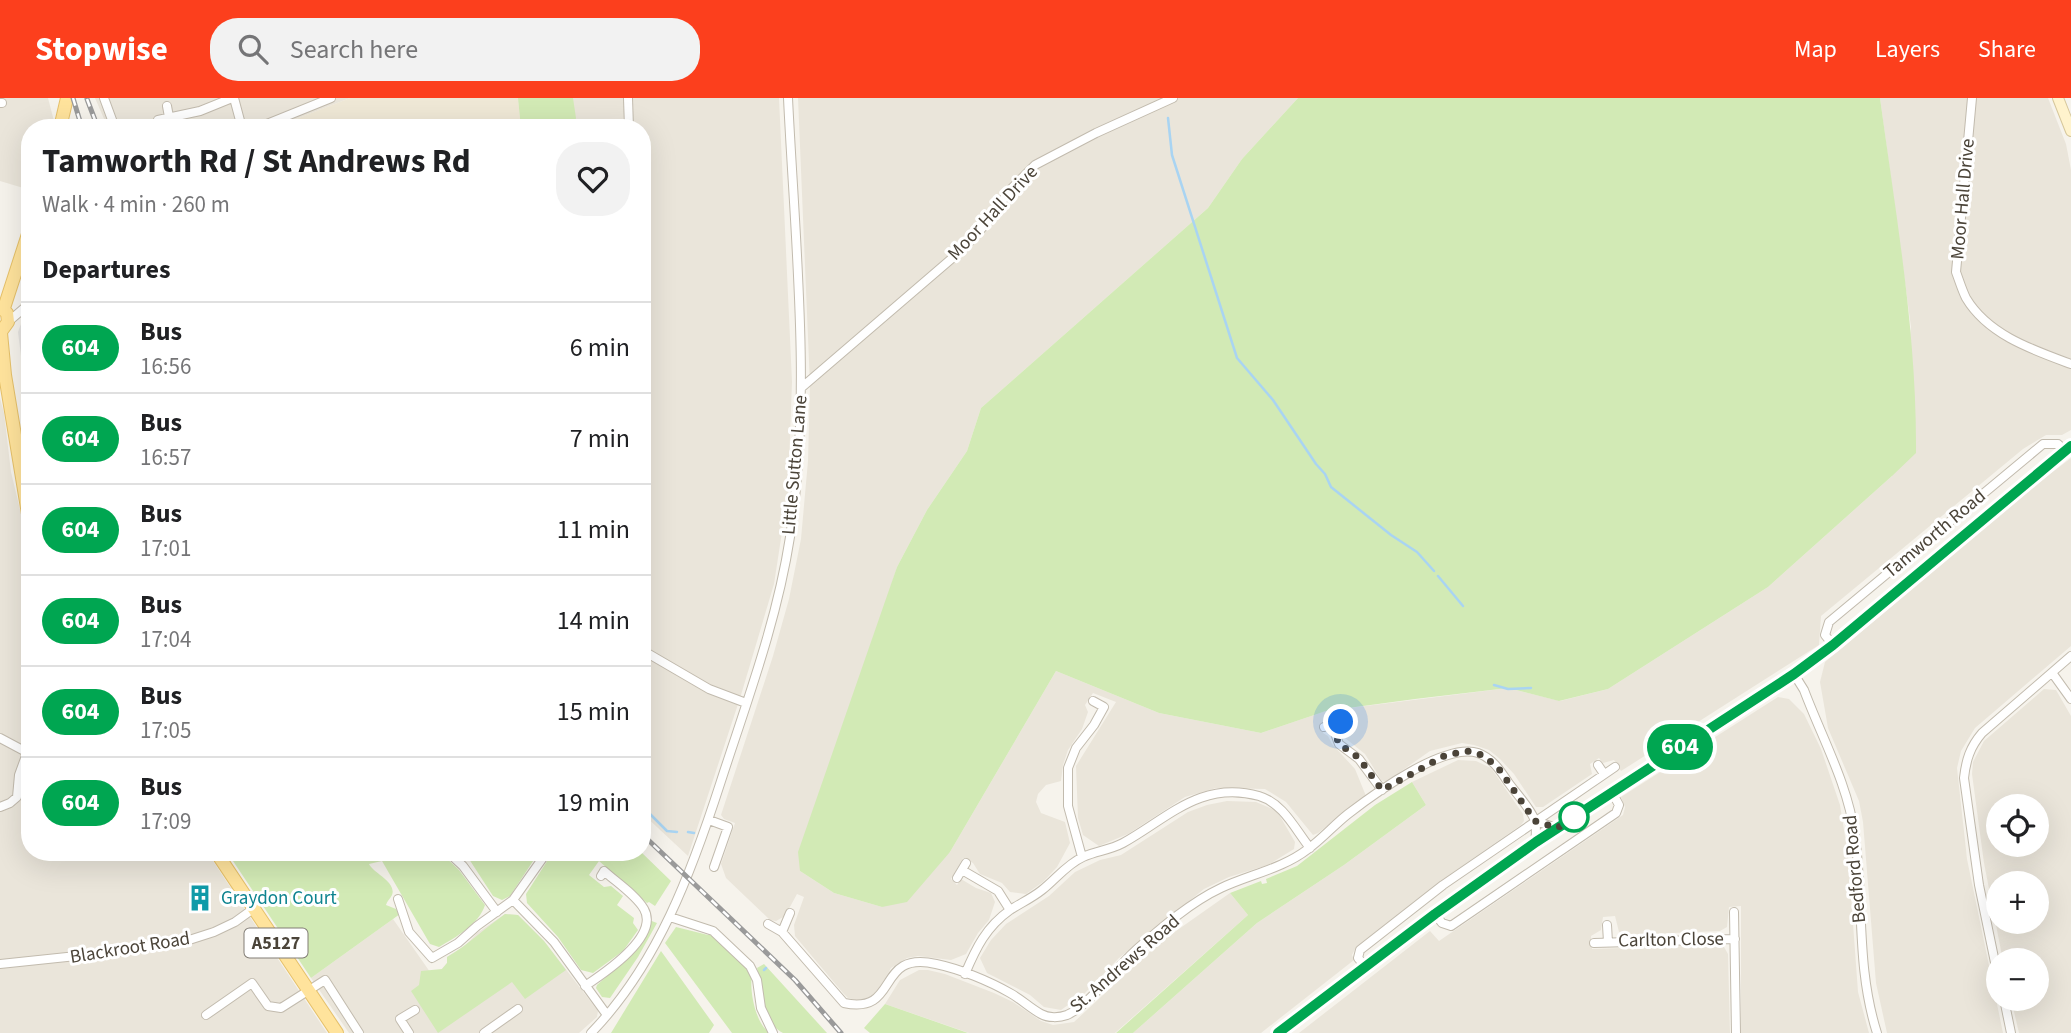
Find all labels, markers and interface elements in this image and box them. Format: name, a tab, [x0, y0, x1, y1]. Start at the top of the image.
search box	[210, 18, 700, 81]
text: Stopwise	[35, 26, 168, 73]
icon: search	[234, 30, 272, 68]
text: Search here	[290, 31, 418, 68]
text: Map	[1794, 32, 1837, 67]
text: Layers	[1875, 32, 1940, 67]
text: Share	[1978, 32, 2036, 67]
street label: Moor Hall Drive	[1944, 137, 1982, 261]
text: Tamworth Rd / St Andrews Rd	[42, 138, 471, 185]
button: heart	[556, 142, 630, 216]
street label: Moor Hall Drive	[942, 159, 1044, 267]
text: Walk · 4 min · 260 m	[42, 188, 230, 221]
text: Departures	[42, 251, 170, 288]
text: Bus	[140, 313, 182, 350]
text: 6 min	[570, 329, 630, 366]
text: 604	[61, 330, 100, 365]
text: 16:56	[140, 350, 191, 383]
street label: Little Sutton Lane	[775, 394, 815, 536]
text: Bus	[140, 404, 182, 441]
text: 7 min	[570, 420, 630, 457]
text: 604	[61, 421, 100, 456]
text: 16:57	[140, 441, 191, 474]
street label: Tamworth Road	[1878, 483, 1992, 585]
text: Bus	[140, 495, 182, 532]
text: 11 min	[557, 511, 630, 548]
text: 604	[61, 512, 100, 547]
text: 17:01	[140, 532, 191, 565]
text: Bus	[140, 586, 182, 623]
text: 14 min	[557, 602, 630, 639]
text: 604	[61, 603, 100, 638]
text: 17:04	[140, 623, 191, 656]
text: Bus	[140, 677, 182, 714]
text: 15 min	[557, 693, 630, 730]
text: 604	[61, 694, 100, 729]
your location	[1323, 704, 1358, 739]
text: 17:05	[140, 714, 191, 747]
line badge: 604	[1640, 724, 1720, 770]
text: 604	[1661, 729, 1699, 764]
text: Bus	[140, 768, 182, 805]
text: 19 min	[557, 784, 630, 821]
text: 604	[61, 785, 100, 820]
map controls	[1986, 794, 2049, 1011]
button: locate	[1986, 794, 2049, 857]
unlabelled marker	[1559, 802, 1589, 832]
text: 17:09	[140, 805, 191, 838]
street label: Bedford Road	[1837, 814, 1873, 924]
button: +	[1986, 871, 2049, 934]
building icon: Graydon Court	[185, 883, 215, 913]
place label: Graydon Court	[221, 885, 337, 912]
street label: St. Andrews Road	[1064, 908, 1186, 1020]
street label: Blackroot Road	[68, 925, 192, 971]
street label: Carlton Close	[1618, 926, 1724, 954]
road number: A5127	[244, 928, 308, 958]
button: −	[1986, 948, 2049, 1011]

